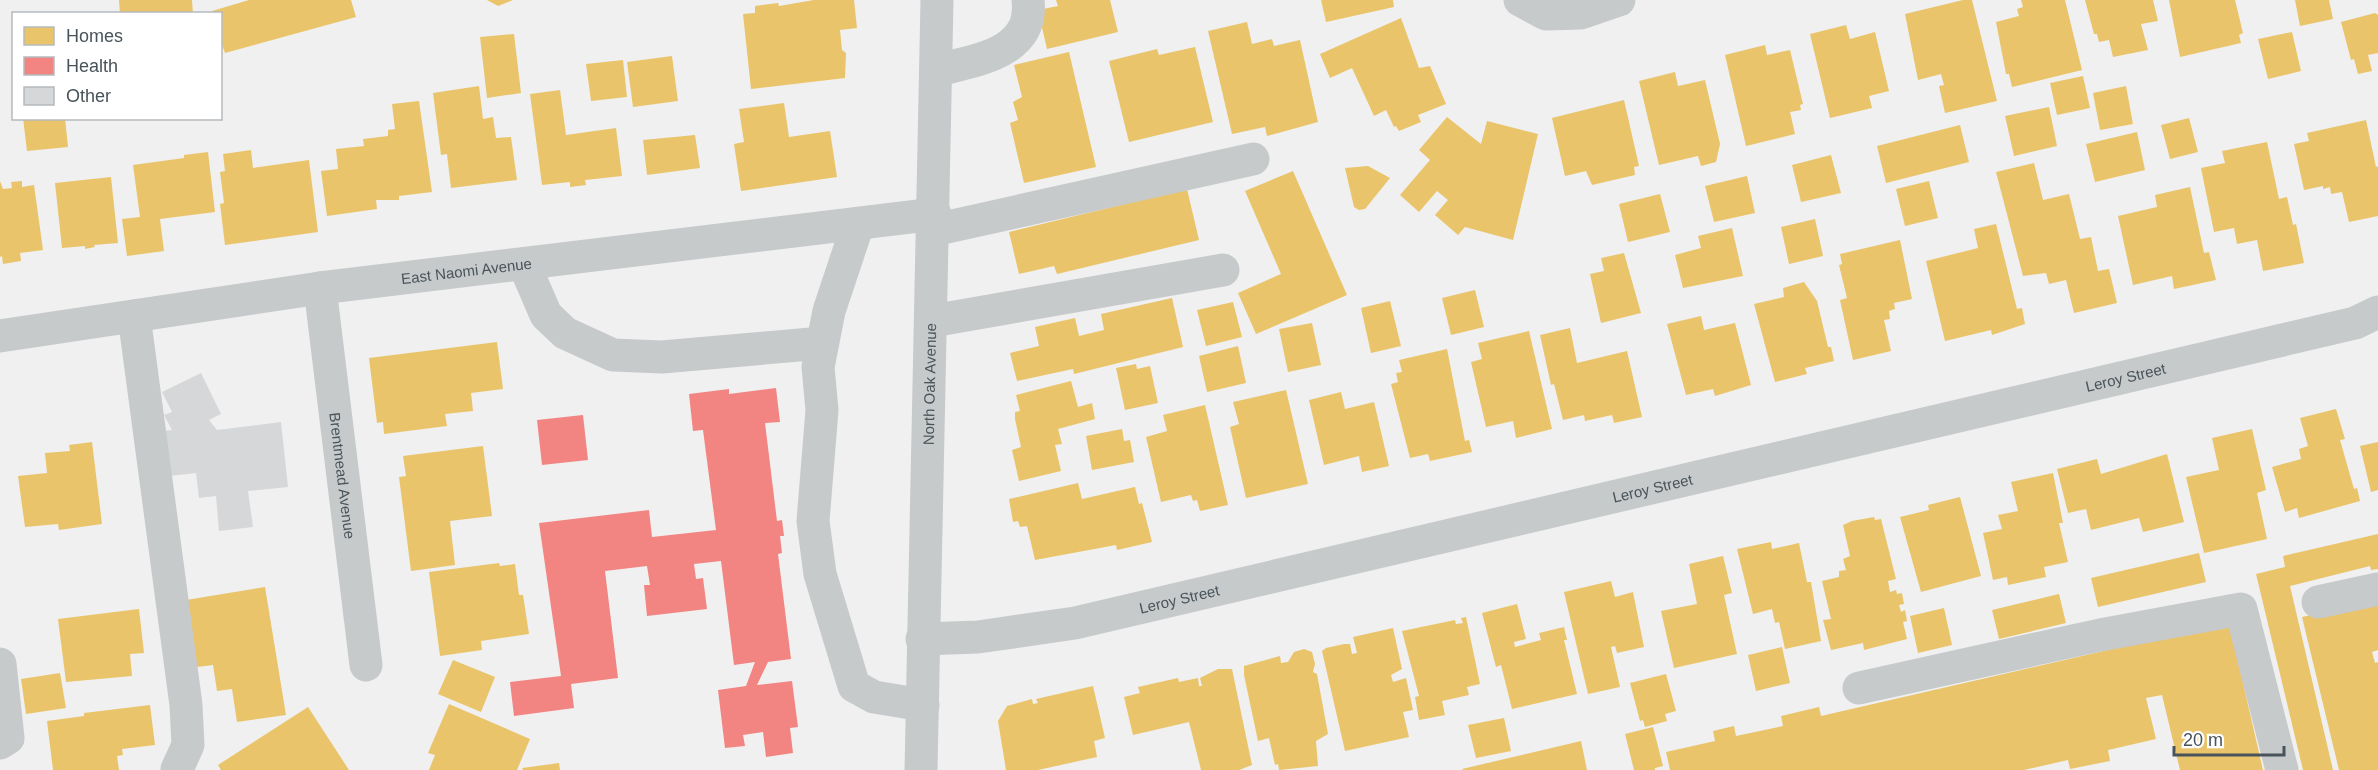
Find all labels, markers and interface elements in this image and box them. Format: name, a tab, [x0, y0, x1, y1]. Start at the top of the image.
legend	[12, 12, 222, 120]
text: Homes	[66, 26, 123, 46]
text: Health	[66, 56, 118, 76]
text: Other	[66, 86, 111, 106]
street label: East Naomi Avenue	[400, 254, 533, 287]
street label: North Oak Avenue	[919, 323, 939, 445]
street label: Leroy Street	[2084, 359, 2168, 394]
street label: Brentmead Avenue	[327, 411, 359, 540]
street label: Leroy Street	[1611, 470, 1695, 505]
street label: Leroy Street	[1137, 581, 1222, 616]
scale bar	[2174, 719, 2284, 757]
text: 20 m	[2183, 730, 2223, 750]

